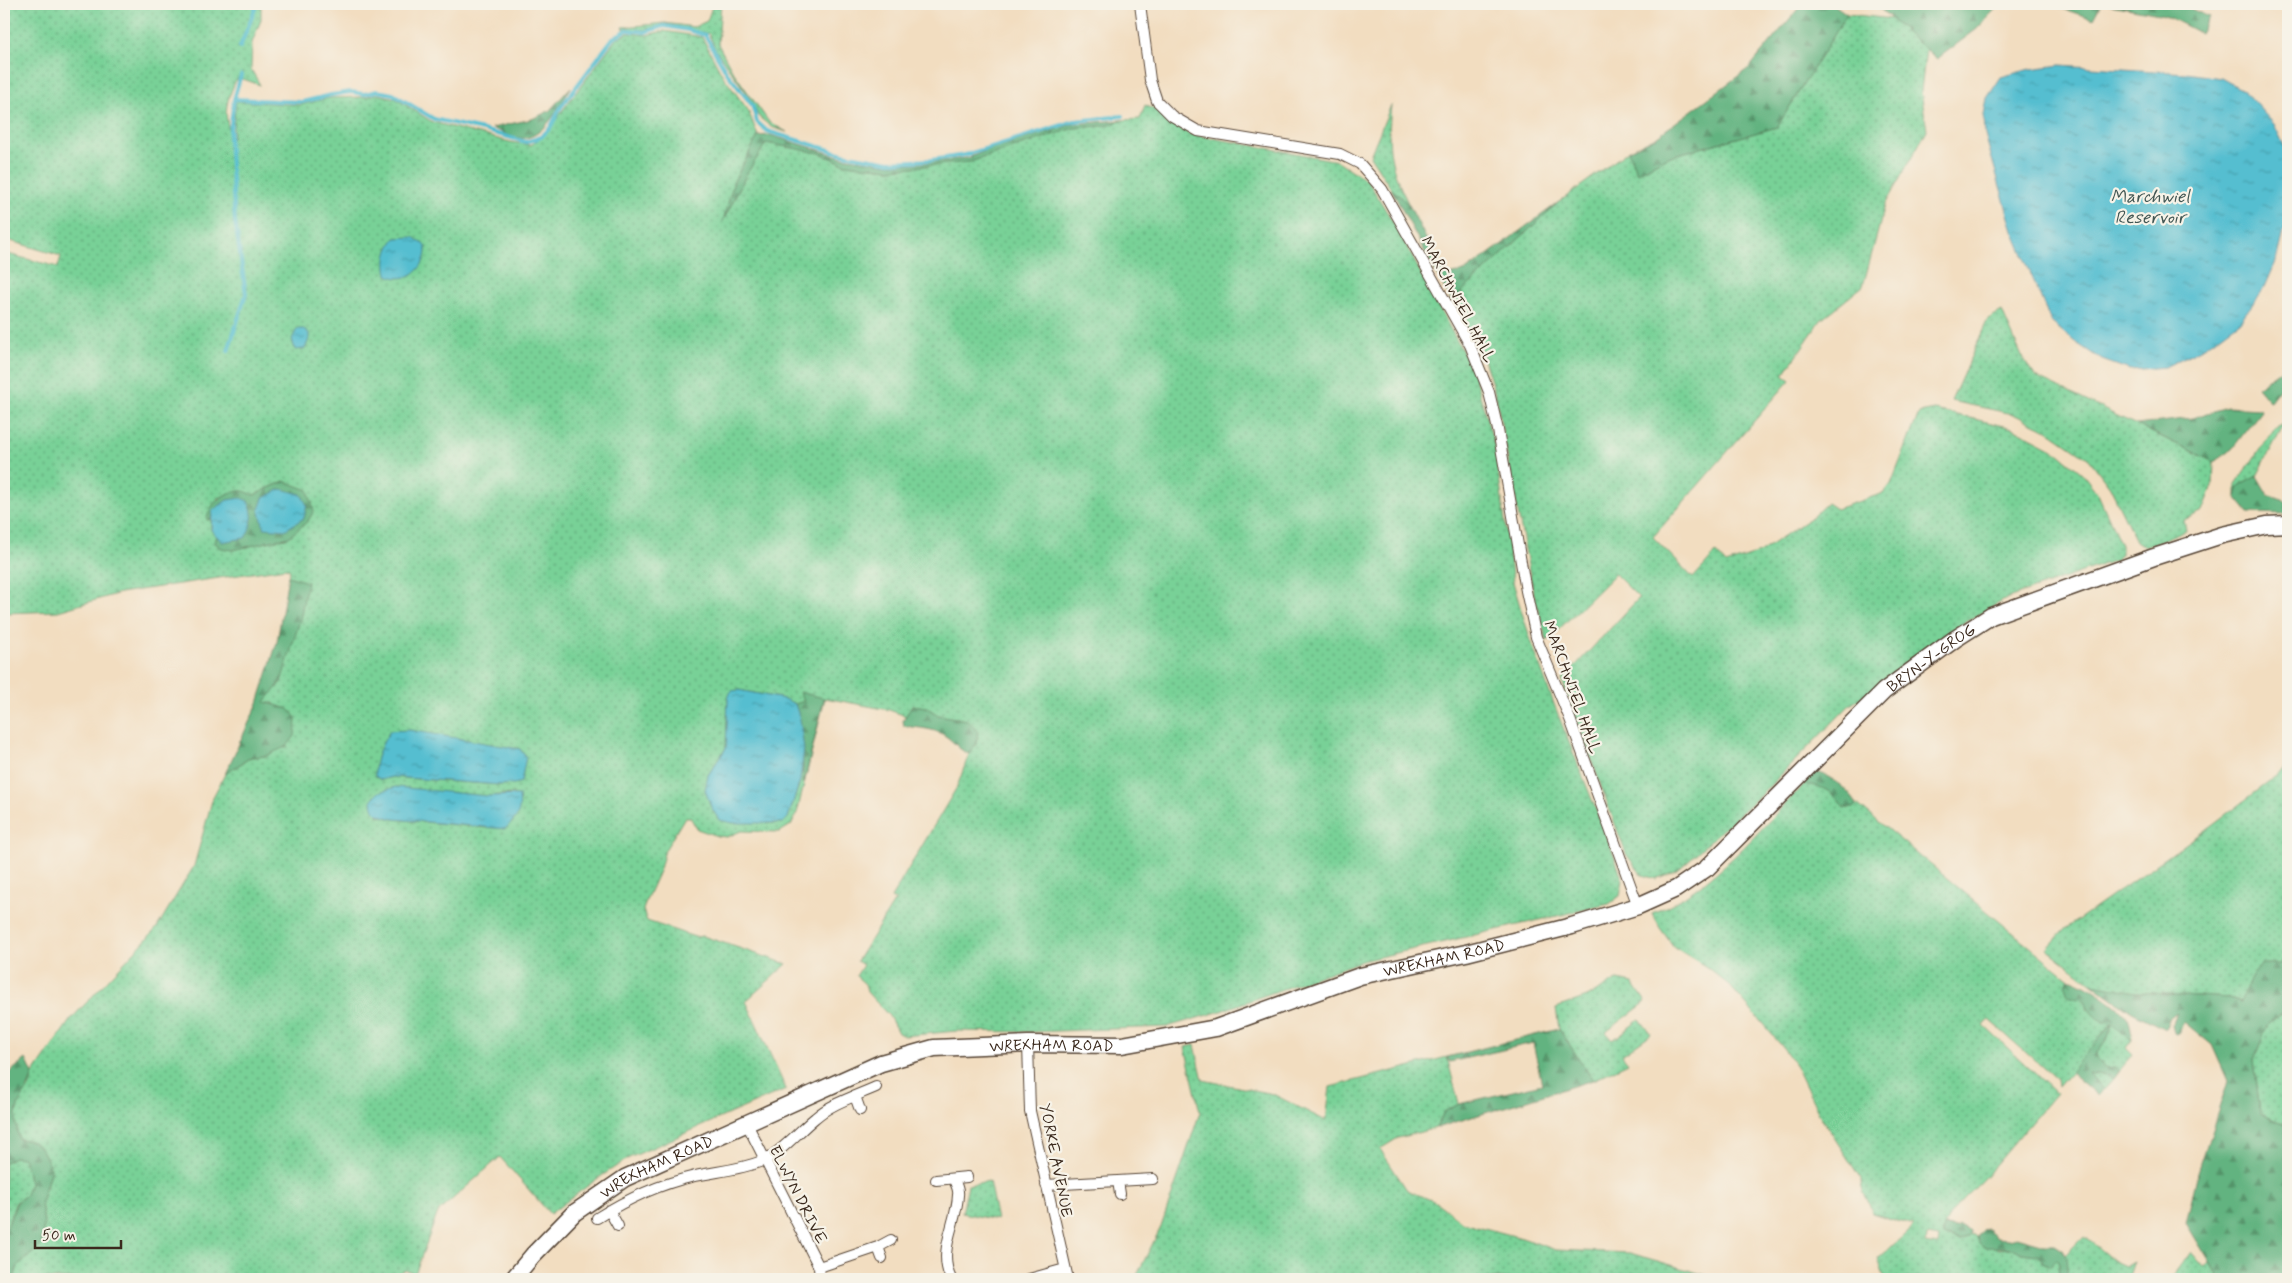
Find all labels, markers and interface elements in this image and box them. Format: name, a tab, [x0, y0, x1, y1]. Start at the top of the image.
water label: Marchwiel Reservoir	[2110, 185, 2191, 230]
street label: MARCHWIEL HALL	[1416, 233, 1500, 367]
street label: MARCHWIEL HALL	[1538, 618, 1606, 757]
street label: BRYN-Y-GROG	[1883, 620, 1980, 698]
street label: WREXHAM ROAD	[1381, 935, 1507, 983]
street label: WREXHAM ROAD	[989, 1035, 1114, 1058]
street label: YORKE AVENUE	[1034, 1102, 1077, 1219]
street label: WREXHAM ROAD	[596, 1131, 717, 1204]
street label: ELWYN DRIVE	[764, 1142, 832, 1248]
scale bar	[35, 1218, 121, 1250]
text: 50 m	[42, 1226, 76, 1246]

